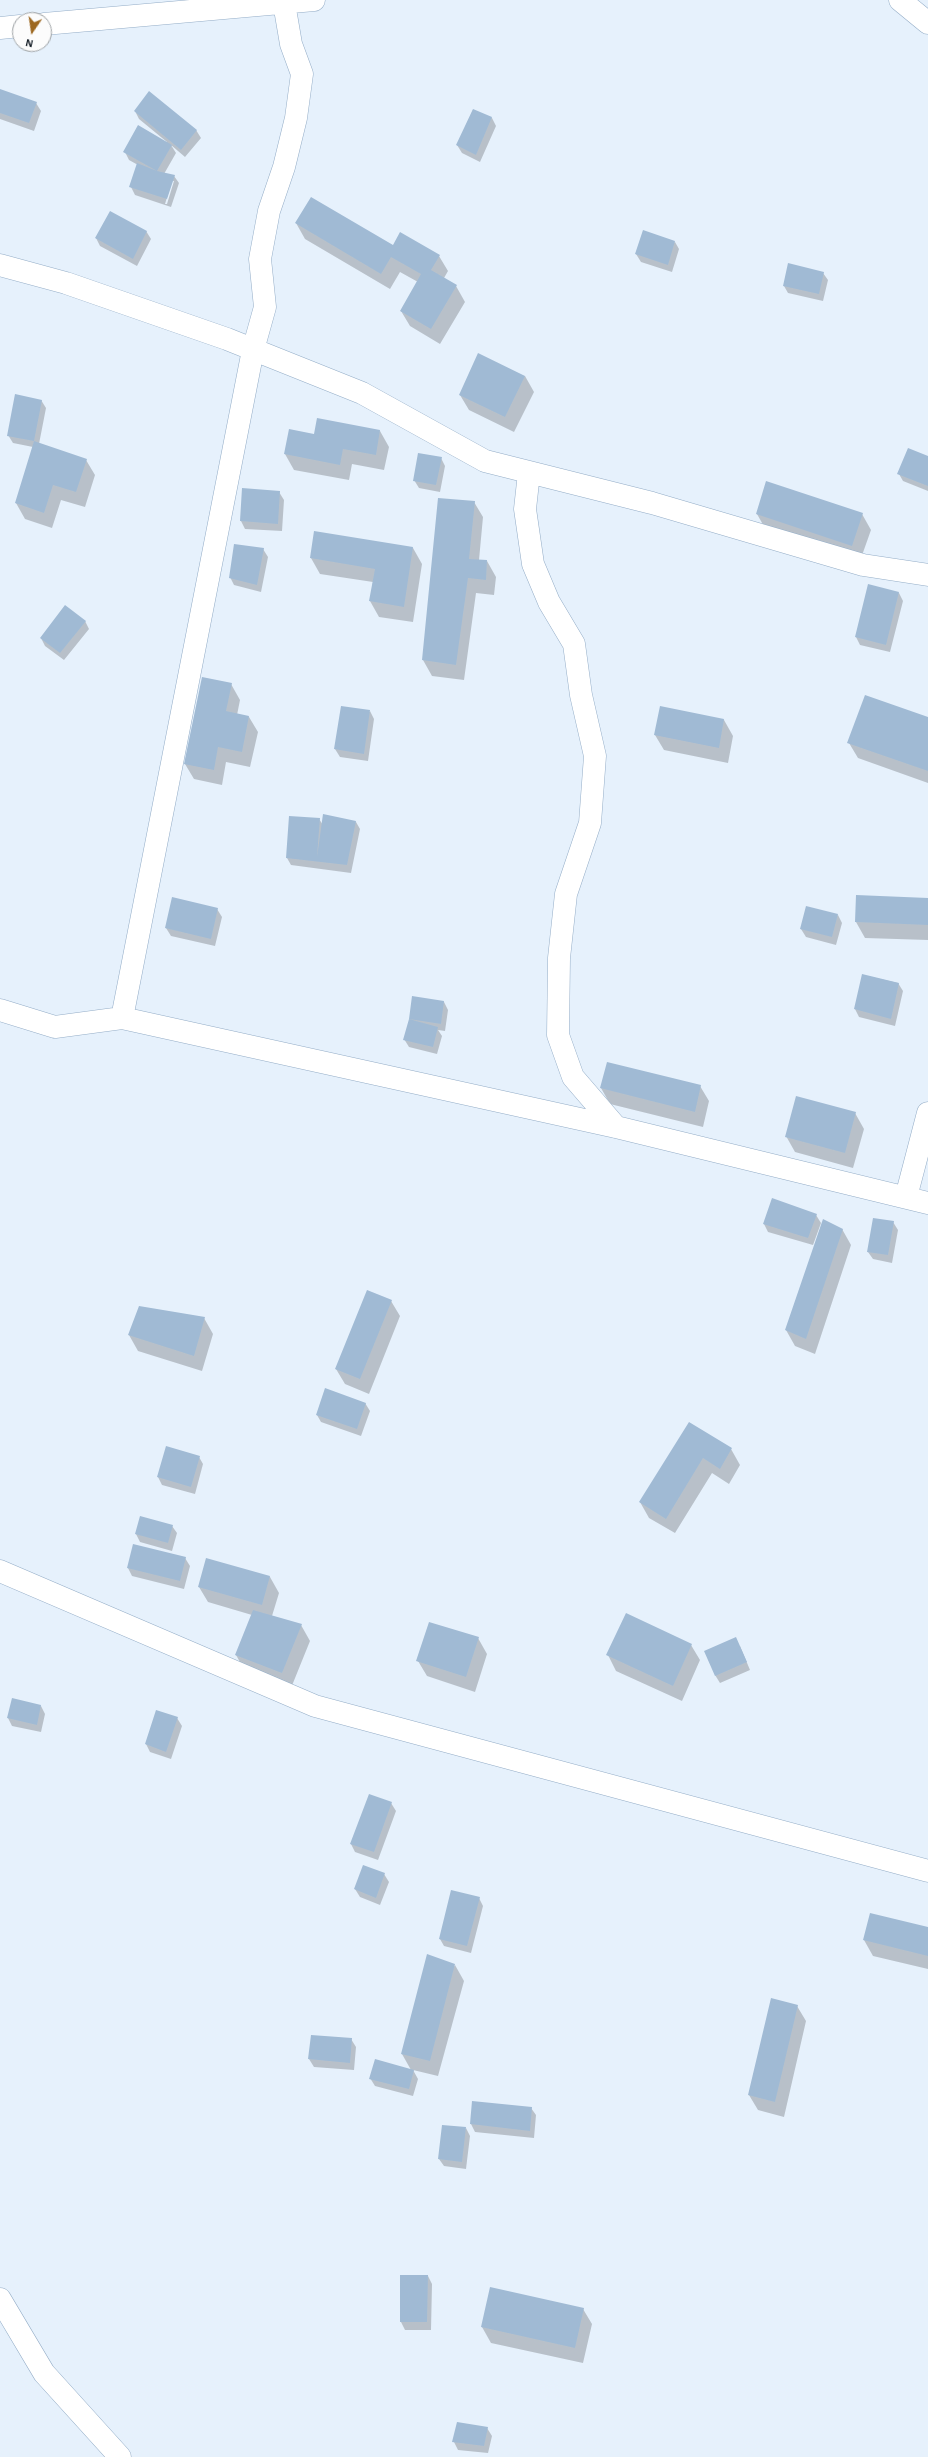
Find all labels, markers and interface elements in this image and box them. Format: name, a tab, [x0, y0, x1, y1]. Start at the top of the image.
north arrow	[12, 12, 52, 52]
text: N	[24, 37, 34, 49]

